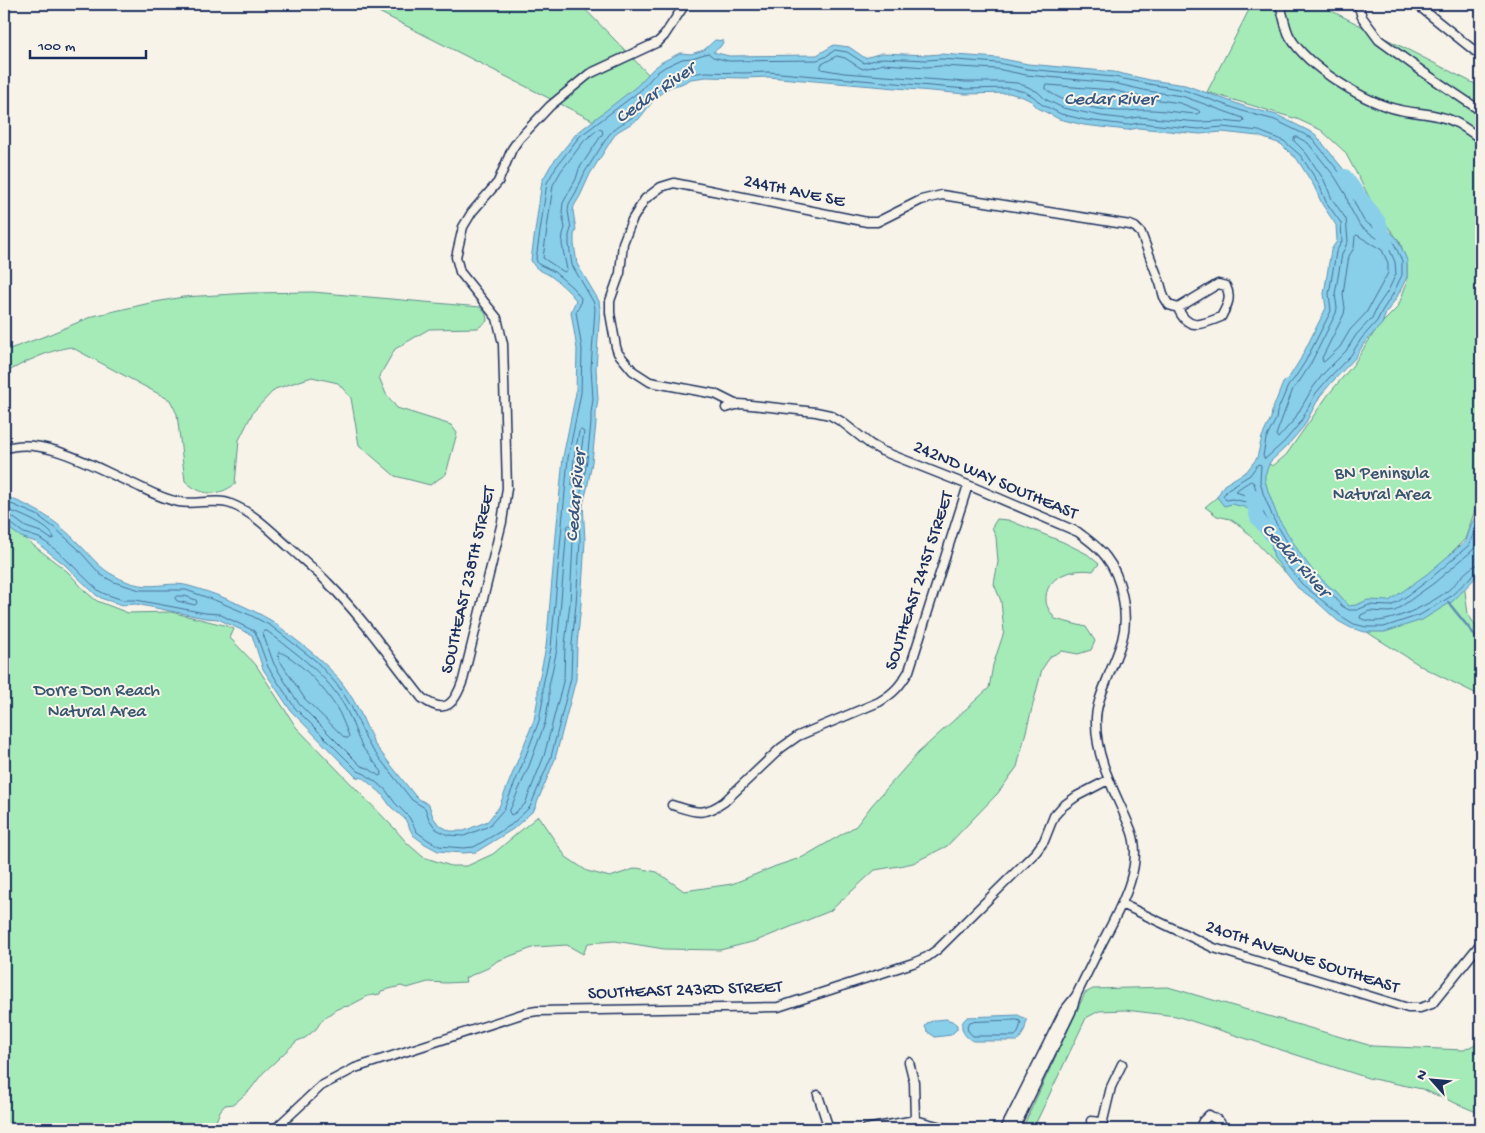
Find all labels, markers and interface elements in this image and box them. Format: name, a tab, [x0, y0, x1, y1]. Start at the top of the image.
scale bar	[30, 28, 146, 60]
text: 100 m	[37, 38, 76, 56]
water label: Cedar River	[612, 56, 704, 130]
water label: Cedar River	[1064, 89, 1160, 112]
street label: 244TH AVE SE	[741, 171, 847, 213]
street label: 242ND WAY SOUTHEAST	[910, 437, 1081, 526]
water label: Cedar River	[562, 445, 593, 543]
park label: BN Peninsula Natural Area	[1333, 464, 1432, 506]
street label: SOUTHEAST 238TH STREET	[437, 483, 501, 676]
street label: SOUTHEAST 241ST STREET	[881, 488, 959, 673]
water label: Cedar River	[1256, 519, 1337, 606]
park label: Dorre Don Reach Natural Area	[33, 681, 160, 723]
street label: 240TH AVENUE SOUTHEAST	[1203, 917, 1402, 1000]
street label: SOUTHEAST 243RD STREET	[588, 977, 784, 1005]
north arrow	[1408, 1056, 1458, 1106]
text: N	[1413, 1067, 1432, 1083]

